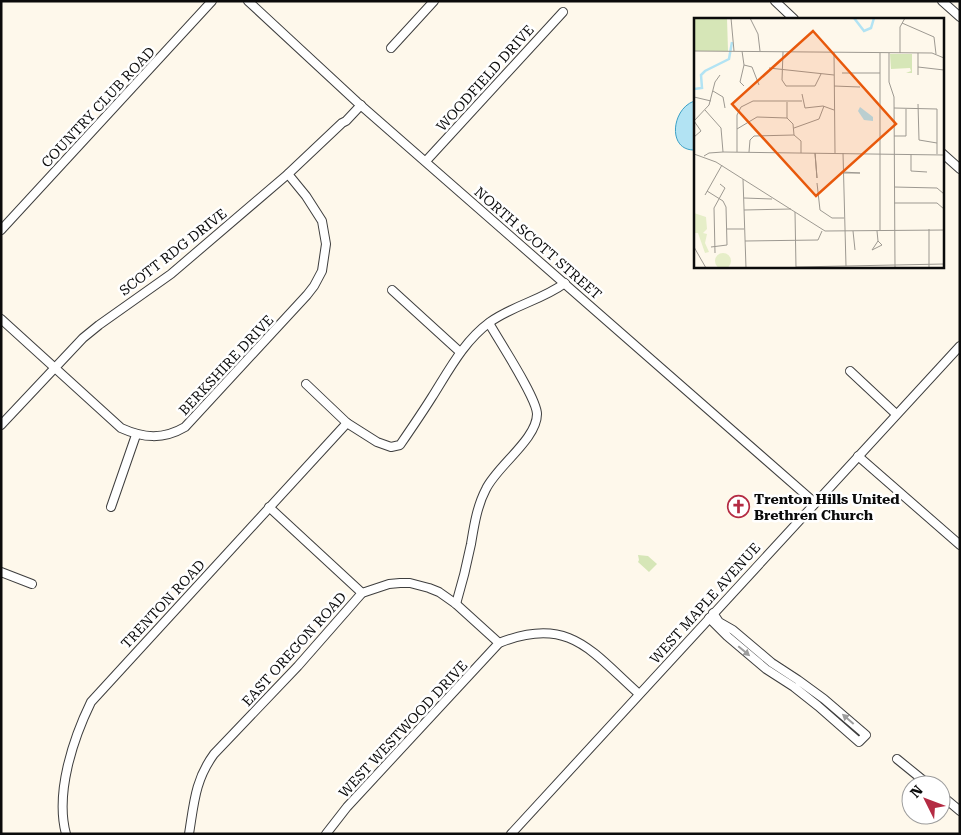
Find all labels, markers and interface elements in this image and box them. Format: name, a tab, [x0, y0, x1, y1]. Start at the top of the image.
inset map	[694, 18, 944, 268]
street label: WOODFIELD DRIVE	[433, 22, 537, 134]
street label: COUNTRY CLUB ROAD	[38, 43, 158, 171]
street label: NORTH SCOTT STREET	[471, 183, 605, 303]
street label: SCOTT RDG DRIVE	[116, 205, 230, 299]
street label: BERKSHIRE DRIVE	[176, 312, 276, 418]
place label: Trenton Hills United Brethren Church	[754, 491, 900, 523]
church icon: Trenton Hills United Brethren Church	[726, 495, 750, 519]
street label: WEST MAPLE AVENUE	[647, 539, 763, 667]
street label: TRENTON ROAD	[118, 556, 208, 652]
street label: EAST OREGON ROAD	[239, 589, 350, 709]
one-way arrow	[738, 645, 750, 657]
street label: WEST WESTWOOD DRIVE	[335, 657, 471, 801]
one-way arrow	[841, 714, 854, 725]
north arrow	[901, 775, 951, 825]
text: N	[907, 782, 926, 801]

